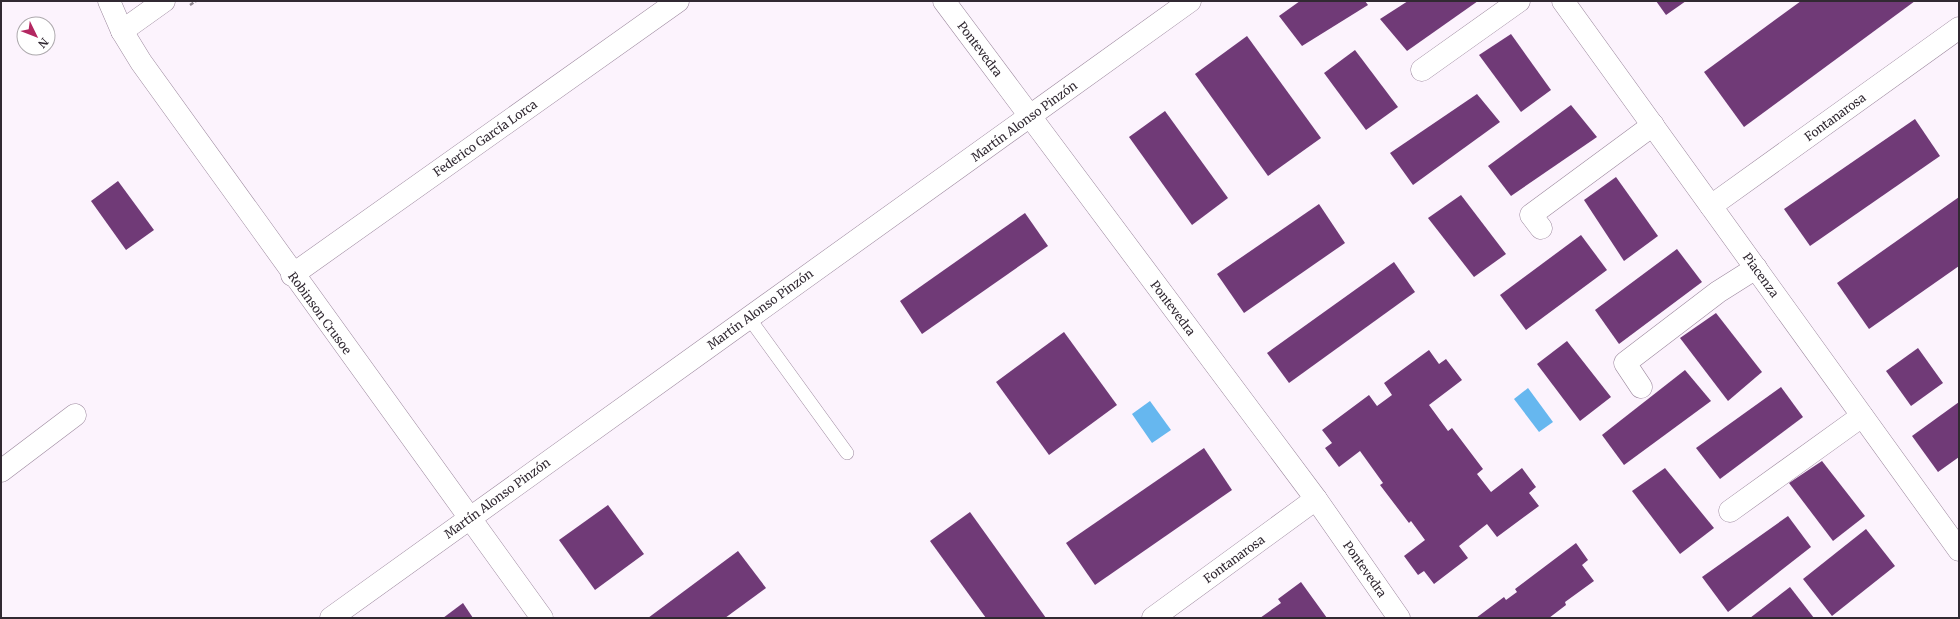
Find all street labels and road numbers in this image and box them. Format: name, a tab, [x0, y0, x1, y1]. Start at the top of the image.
street label: Pontevedra	[954, 18, 1006, 80]
street label: Martín Alonso Pinzón	[968, 78, 1080, 164]
street label: Fontanarosa	[1802, 89, 1869, 144]
street label: Federico García Lorca	[430, 96, 540, 180]
street label: Piacenza	[1740, 250, 1783, 301]
street label: Martín Alonso Pinzón	[704, 266, 816, 352]
street label: Robinson Crusoe	[285, 269, 355, 357]
street label: Pontevedra	[1147, 277, 1199, 339]
street label: Martín Alonso Pinzón	[441, 455, 553, 541]
street label: Fontanarosa	[1201, 531, 1268, 586]
street label: Pontevedra	[1340, 538, 1390, 600]

